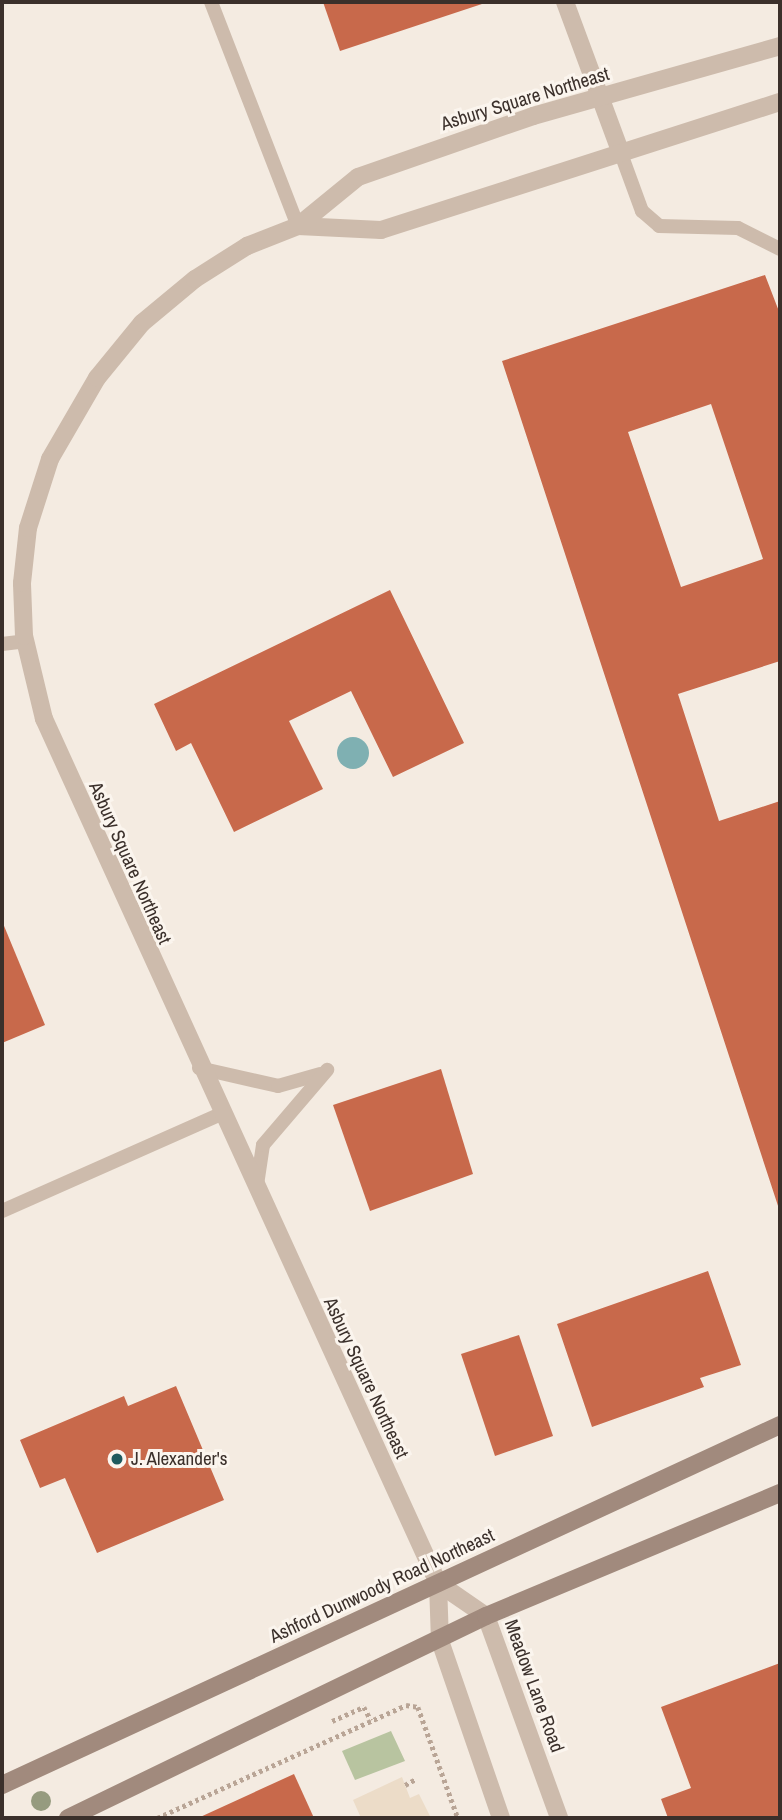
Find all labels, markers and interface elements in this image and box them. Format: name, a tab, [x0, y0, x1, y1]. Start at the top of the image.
street label: Asbury Square Northeast	[438, 63, 612, 135]
street label: Asbury Square Northeast	[84, 778, 176, 948]
street label: Asbury Square Northeast	[319, 1294, 413, 1462]
place label: J. Alexander's	[131, 1448, 228, 1470]
marker: J. Alexander's	[109, 1451, 125, 1467]
street label: Ashford Dunwoody Road Northeast	[266, 1524, 498, 1648]
street label: Meadow Lane Road	[499, 1617, 569, 1755]

